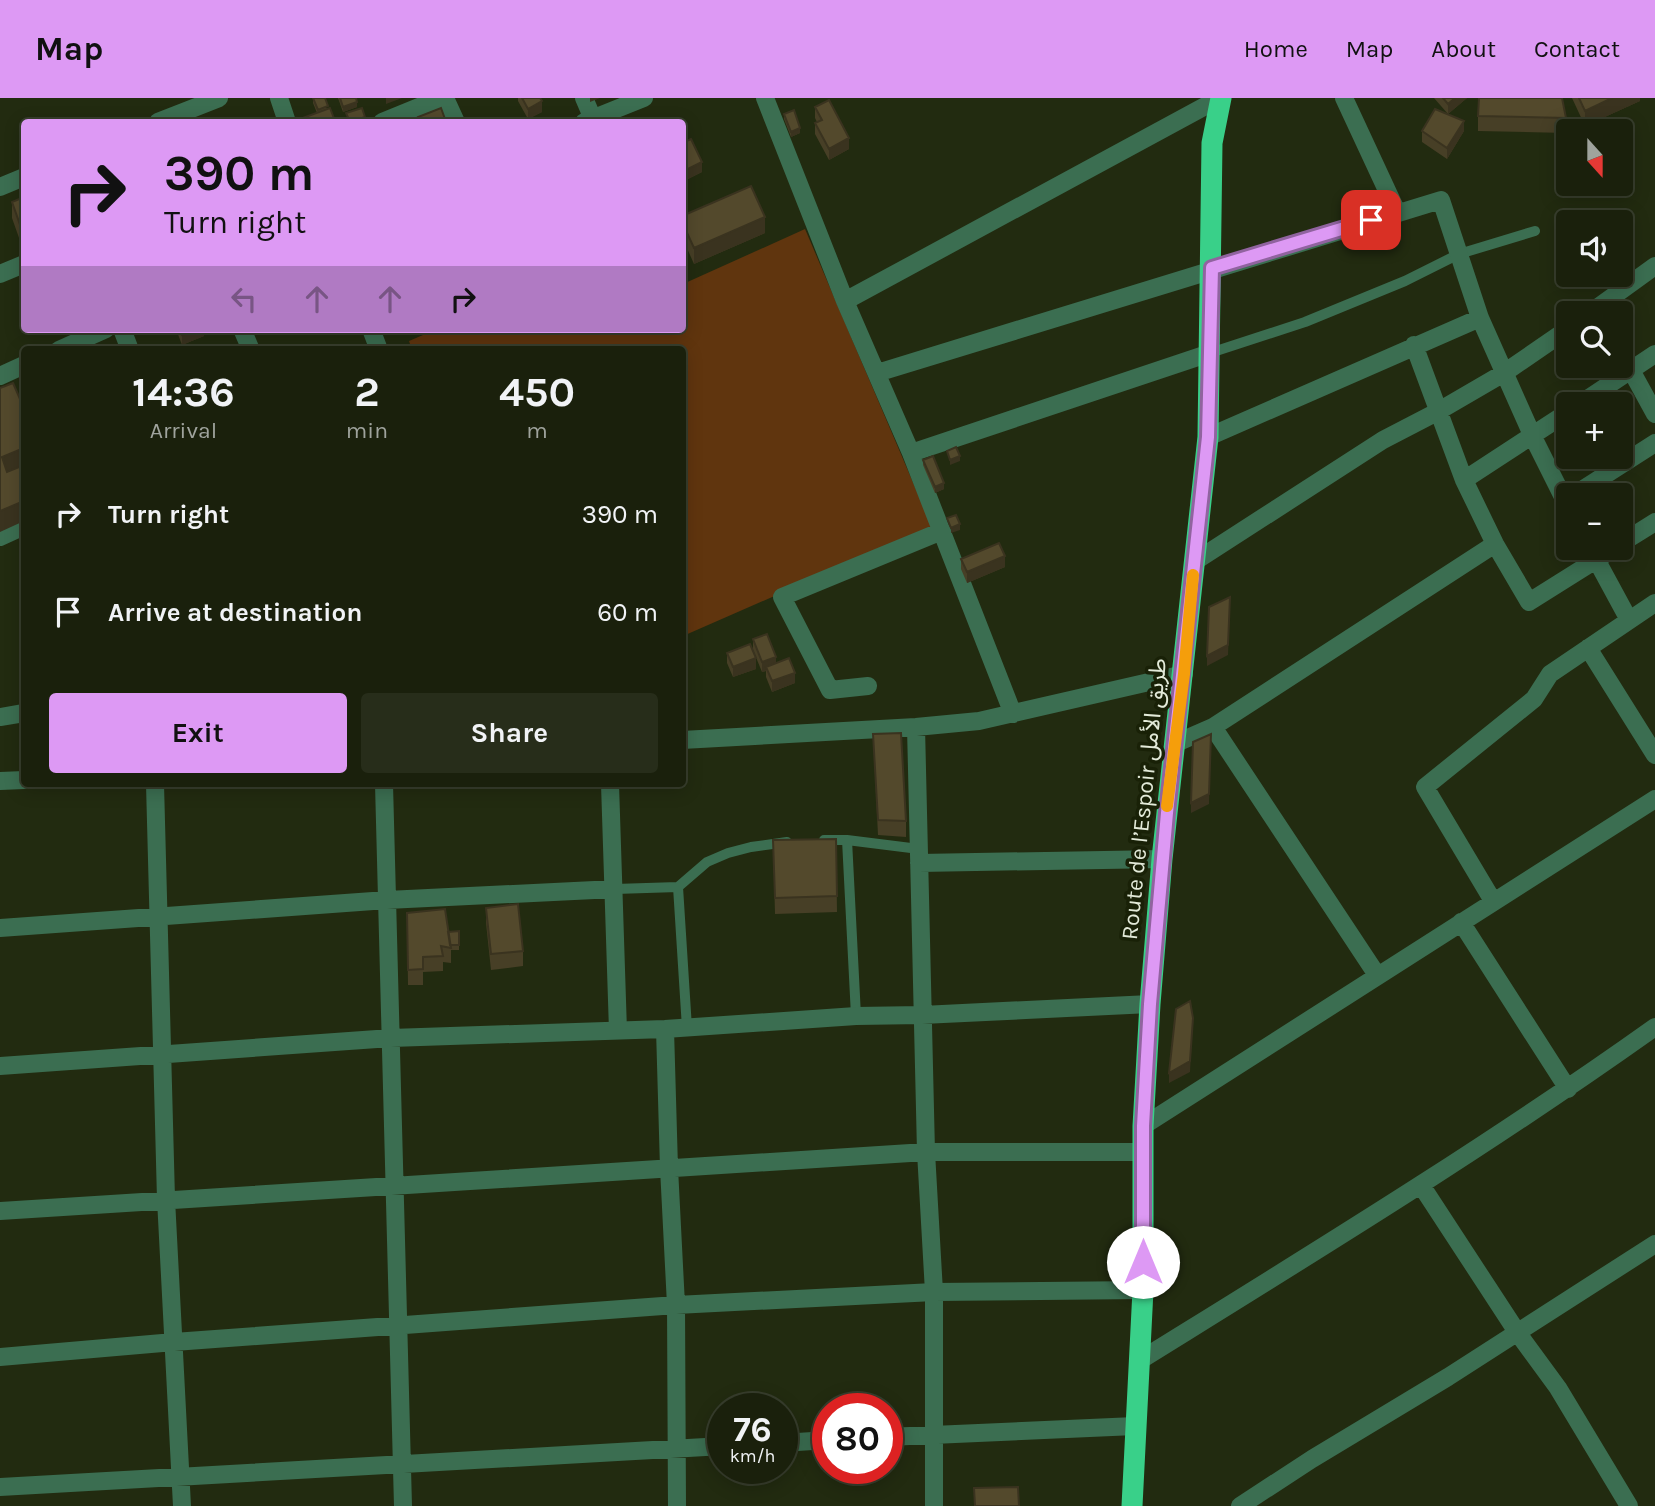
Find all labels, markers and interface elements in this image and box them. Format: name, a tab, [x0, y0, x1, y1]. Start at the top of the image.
text: Map	[35, 30, 103, 68]
text: Home	[1244, 35, 1308, 63]
text: Map	[1346, 35, 1393, 63]
text: About	[1431, 35, 1496, 63]
text: Contact	[1534, 35, 1620, 63]
north arrow	[1556, 119, 1633, 196]
map controls	[1556, 119, 1633, 560]
text: 390 m	[164, 145, 314, 202]
icon: right	[49, 147, 140, 238]
pin	[1341, 190, 1401, 250]
icon: arrive	[1352, 201, 1390, 239]
text: Turn right	[164, 204, 306, 241]
button: sound	[1556, 210, 1633, 287]
icon: left	[225, 280, 263, 318]
icon: ahead	[298, 280, 336, 318]
icon: ahead	[371, 280, 409, 318]
icon: right	[444, 280, 482, 318]
button: search	[1556, 301, 1633, 378]
text: 14:36	[132, 367, 235, 417]
text: 2	[354, 367, 380, 417]
text: 450	[499, 367, 575, 417]
button: +	[1556, 392, 1633, 469]
text: Arrival	[150, 417, 217, 444]
text: min	[346, 417, 388, 444]
text: m	[526, 417, 548, 444]
button: −	[1556, 483, 1633, 560]
icon: right	[49, 495, 87, 533]
text: Turn right	[108, 499, 229, 530]
text: 390 m	[582, 499, 658, 530]
icon: arrive	[49, 593, 87, 631]
text: Arrive at destination	[108, 597, 362, 628]
text: 60 m	[597, 597, 658, 628]
street label: Route de l’Espoir طريق الأمل	[1116, 657, 1172, 941]
button: Exit	[49, 693, 347, 773]
button: Share	[361, 693, 658, 773]
position arrow	[1106, 1225, 1180, 1299]
speed limit sign: 80	[812, 1393, 903, 1484]
text: 76	[733, 1409, 772, 1450]
text: km/h	[730, 1445, 775, 1467]

